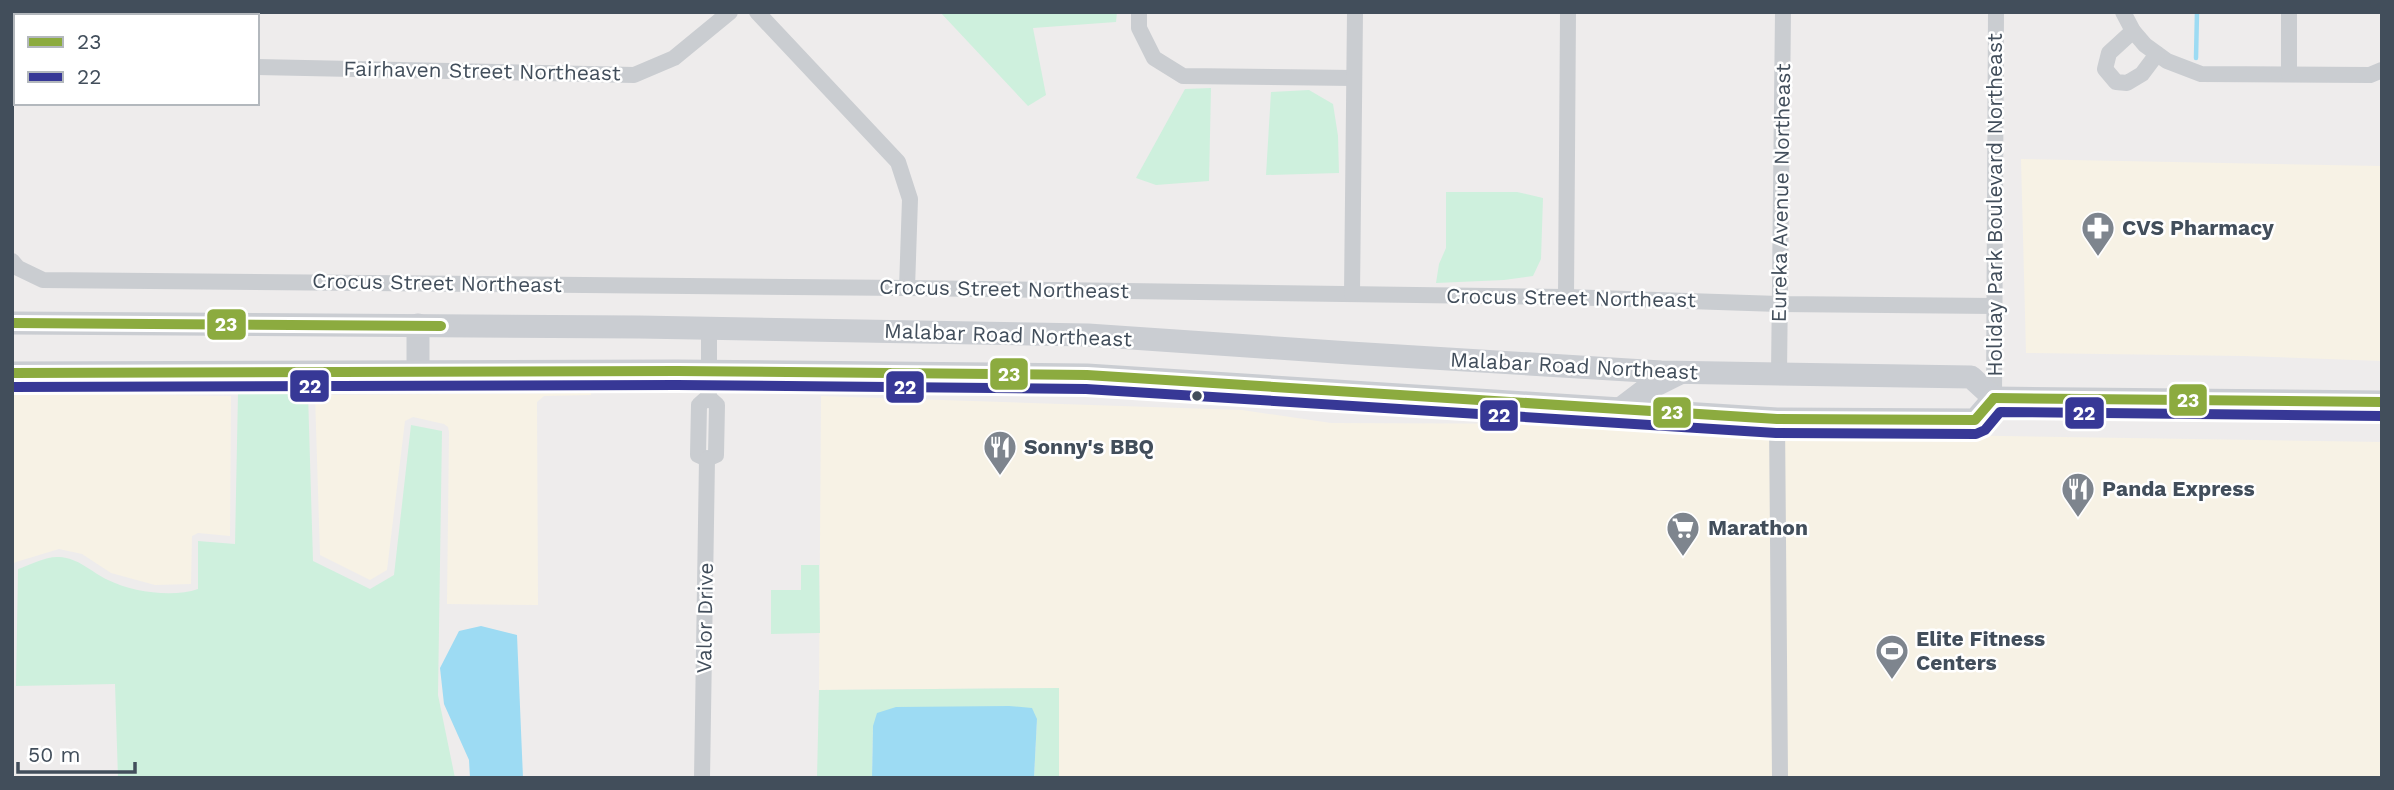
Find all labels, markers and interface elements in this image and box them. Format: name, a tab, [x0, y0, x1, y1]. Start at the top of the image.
legend	[14, 14, 259, 105]
text: 23	[77, 29, 102, 54]
street label: Holiday Park Boulevard Northeast	[1982, 33, 2007, 377]
street label: Fairhaven Street Northeast	[343, 56, 621, 85]
street label: Eureka Avenue Northeast	[1766, 63, 1795, 323]
text: 22	[77, 64, 102, 89]
pharmacy icon: CVS Pharmacy	[2079, 209, 2117, 258]
place label: CVS Pharmacy	[2122, 215, 2274, 240]
street label: Crocus Street Northeast	[312, 268, 562, 297]
street label: Crocus Street Northeast	[879, 274, 1129, 303]
street label: Crocus Street Northeast	[1446, 283, 1696, 312]
line badge: 23	[206, 308, 247, 341]
text: 23	[215, 313, 237, 336]
street label: Malabar Road Northeast	[884, 318, 1133, 351]
street label: Malabar Road Northeast	[1449, 347, 1699, 384]
line badge: 23	[989, 357, 1029, 391]
text: 23	[998, 363, 1020, 386]
line badge: 22	[289, 369, 330, 403]
line badge: 22	[885, 370, 925, 404]
text: 22	[299, 375, 321, 398]
text: 22	[894, 376, 916, 399]
line badge: 23	[2168, 383, 2208, 417]
unlabelled marker	[1190, 389, 1204, 403]
text: 23	[2177, 389, 2199, 412]
line badge: 23	[1652, 396, 1692, 429]
line badge: 22	[2064, 396, 2105, 430]
line badge: 22	[1479, 399, 1519, 432]
text: 23	[1661, 401, 1683, 424]
text: 22	[2073, 402, 2095, 425]
text: 22	[1488, 404, 1510, 427]
restaurant icon: Sonny's BBQ	[981, 428, 1019, 477]
place label: Sonny's BBQ	[1024, 434, 1154, 459]
restaurant icon: Panda Express	[2059, 470, 2097, 519]
place label: Panda Express	[2102, 476, 2255, 501]
supermarket icon: Marathon	[1664, 509, 1702, 558]
place label: Marathon	[1708, 515, 1808, 540]
street label: Valor Drive	[691, 562, 718, 674]
place label: Elite Fitness Centers	[1916, 626, 2045, 675]
sports icon: Elite Fitness Centers	[1873, 632, 1911, 681]
scale bar	[18, 730, 135, 774]
text: 50 m	[28, 742, 80, 767]

